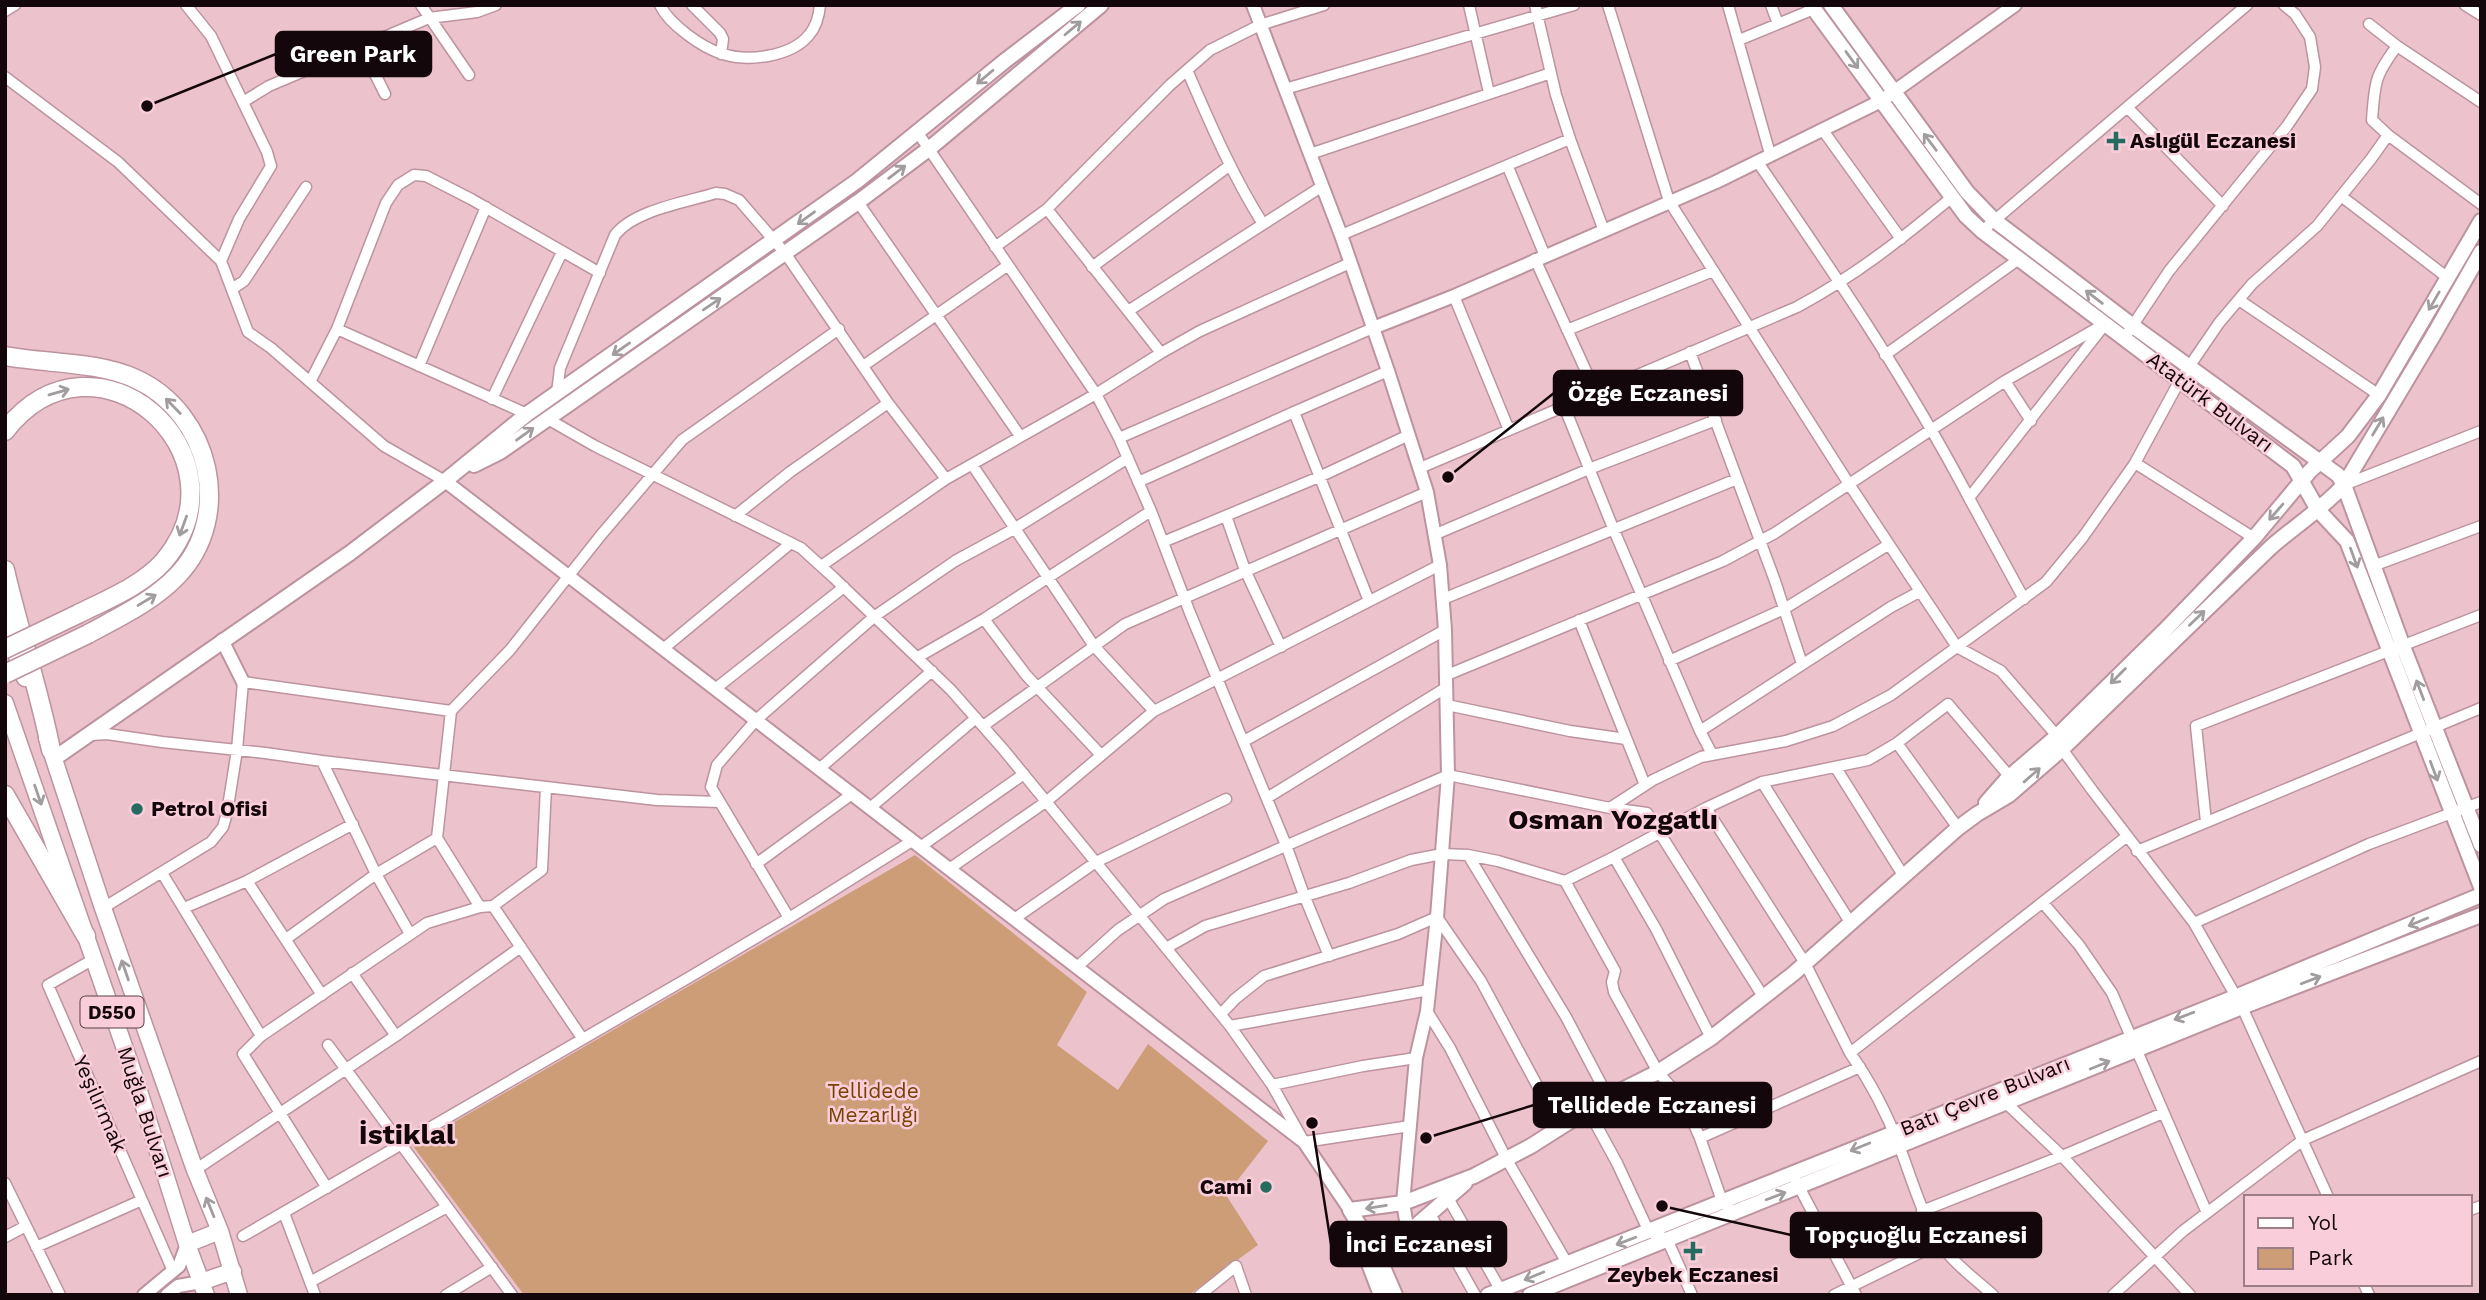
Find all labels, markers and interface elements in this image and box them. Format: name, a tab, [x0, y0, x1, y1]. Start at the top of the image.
one-way arrow	[1064, 20, 1082, 36]
callout: Green Park	[276, 32, 431, 76]
text: Green Park	[290, 41, 417, 68]
one-way arrow	[1844, 51, 1859, 69]
one-way arrow	[977, 69, 995, 85]
place label: Aslıgül Eczanesi	[2130, 128, 2296, 153]
one-way arrow	[1923, 133, 1938, 152]
marker: Aslıgül Eczanesi	[2108, 133, 2124, 149]
one-way arrow	[888, 165, 906, 180]
one-way arrow	[797, 210, 816, 225]
one-way arrow	[2086, 290, 2104, 305]
one-way arrow	[2427, 291, 2441, 311]
one-way arrow	[702, 297, 721, 311]
one-way arrow	[612, 342, 631, 356]
street label: Atatürk Bulvarı	[2142, 346, 2278, 457]
callout: Özge Eczanesi	[1554, 371, 1742, 415]
text: Özge Eczanesi	[1568, 380, 1728, 407]
one-way arrow	[47, 385, 70, 398]
one-way arrow	[165, 397, 182, 414]
one-way arrow	[2372, 417, 2386, 437]
one-way arrow	[515, 427, 534, 441]
one-way arrow	[2268, 503, 2284, 521]
one-way arrow	[176, 515, 188, 537]
one-way arrow	[2349, 546, 2361, 568]
one-way arrow	[137, 593, 157, 607]
one-way arrow	[2189, 610, 2206, 627]
one-way arrow	[2110, 667, 2127, 684]
one-way arrow	[2413, 680, 2426, 702]
one-way arrow	[2429, 759, 2442, 781]
one-way arrow	[2023, 767, 2041, 783]
one-way arrow	[33, 784, 45, 806]
place label: Petrol Ofisi	[151, 796, 268, 821]
marker: Petrol Ofisi	[129, 801, 145, 817]
district label: Osman Yozgatlı	[1508, 803, 1718, 836]
one-way arrow	[2408, 916, 2429, 929]
one-way arrow	[118, 959, 130, 981]
one-way arrow	[2300, 973, 2322, 986]
road number: D550	[80, 996, 144, 1028]
one-way arrow	[2174, 1011, 2196, 1024]
street label: Muğla Bulvarı	[113, 1043, 178, 1180]
street label: Batı Çevre Bulvarı	[1896, 1050, 2073, 1141]
street label: Yeşilırmak	[68, 1051, 133, 1156]
one-way arrow	[2088, 1057, 2110, 1070]
park label: Tellidede Mezarlığı	[827, 1078, 919, 1127]
callout: Tellidede Eczanesi	[1534, 1083, 1771, 1127]
text: Tellidede Eczanesi	[1547, 1092, 1757, 1119]
district label: İstiklal	[359, 1118, 456, 1151]
one-way arrow	[1849, 1142, 1871, 1155]
place label: Cami	[1200, 1174, 1252, 1199]
marker: Cami	[1258, 1179, 1274, 1195]
one-way arrow	[1764, 1189, 1786, 1202]
legend	[2244, 1195, 2472, 1286]
one-way arrow	[203, 1196, 216, 1218]
one-way arrow	[1365, 1200, 1388, 1213]
text: Yol	[2308, 1210, 2338, 1235]
callout: Topçuoğlu Eczanesi	[1791, 1213, 2041, 1257]
callout: İnci Eczanesi	[1331, 1222, 1506, 1266]
text: Topçuoğlu Eczanesi	[1805, 1222, 2027, 1249]
text: İnci Eczanesi	[1346, 1231, 1492, 1258]
one-way arrow	[1615, 1235, 1637, 1248]
marker: Zeybek Eczanesi	[1685, 1243, 1701, 1259]
text: Park	[2308, 1245, 2353, 1270]
place label: Zeybek Eczanesi	[1607, 1262, 1779, 1287]
one-way arrow	[1523, 1271, 1545, 1284]

